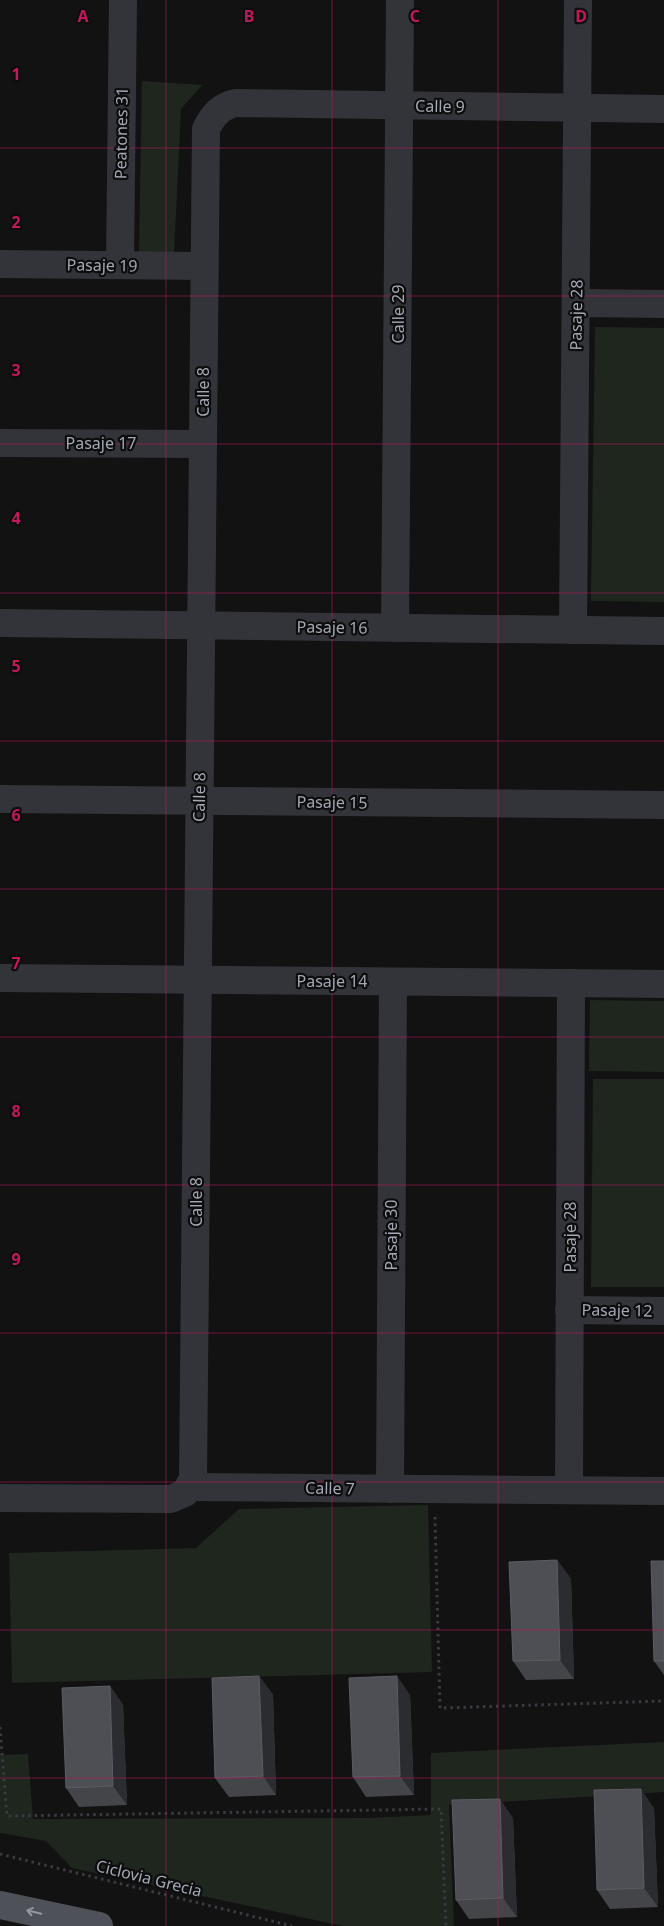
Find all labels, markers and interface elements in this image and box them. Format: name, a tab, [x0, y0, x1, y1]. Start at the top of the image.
text: A	[77, 5, 89, 27]
text: B	[244, 5, 254, 27]
text: C	[410, 5, 420, 27]
text: D	[575, 5, 587, 27]
text: 1	[11, 63, 21, 85]
street label: Peatones 31	[109, 87, 133, 179]
street label: Calle 9	[415, 95, 465, 117]
text: 2	[11, 211, 21, 233]
street label: Pasaje 19	[66, 253, 138, 277]
street label: Pasaje 28	[564, 279, 588, 351]
street label: Calle 29	[387, 285, 409, 343]
text: 3	[11, 359, 21, 381]
street label: Calle 8	[192, 367, 214, 417]
street label: Pasaje 17	[66, 432, 136, 454]
text: 4	[11, 507, 21, 529]
street label: Pasaje 16	[296, 615, 368, 639]
text: 5	[11, 655, 21, 677]
street label: Calle 8	[188, 772, 210, 822]
street label: Pasaje 15	[296, 790, 368, 814]
text: 6	[11, 804, 21, 826]
text: 7	[11, 952, 21, 974]
street label: Pasaje 14	[297, 970, 367, 992]
text: 8	[11, 1100, 21, 1122]
street label: Calle 8	[185, 1177, 207, 1227]
street label: Pasaje 30	[380, 1200, 402, 1270]
street label: Pasaje 28	[559, 1202, 581, 1272]
text: 9	[11, 1248, 21, 1270]
street label: Pasaje 12	[581, 1298, 653, 1322]
street label: Calle 7	[305, 1477, 355, 1499]
street label: Ciclovia Grecia	[94, 1854, 204, 1902]
one-way arrow	[27, 1907, 43, 1916]

